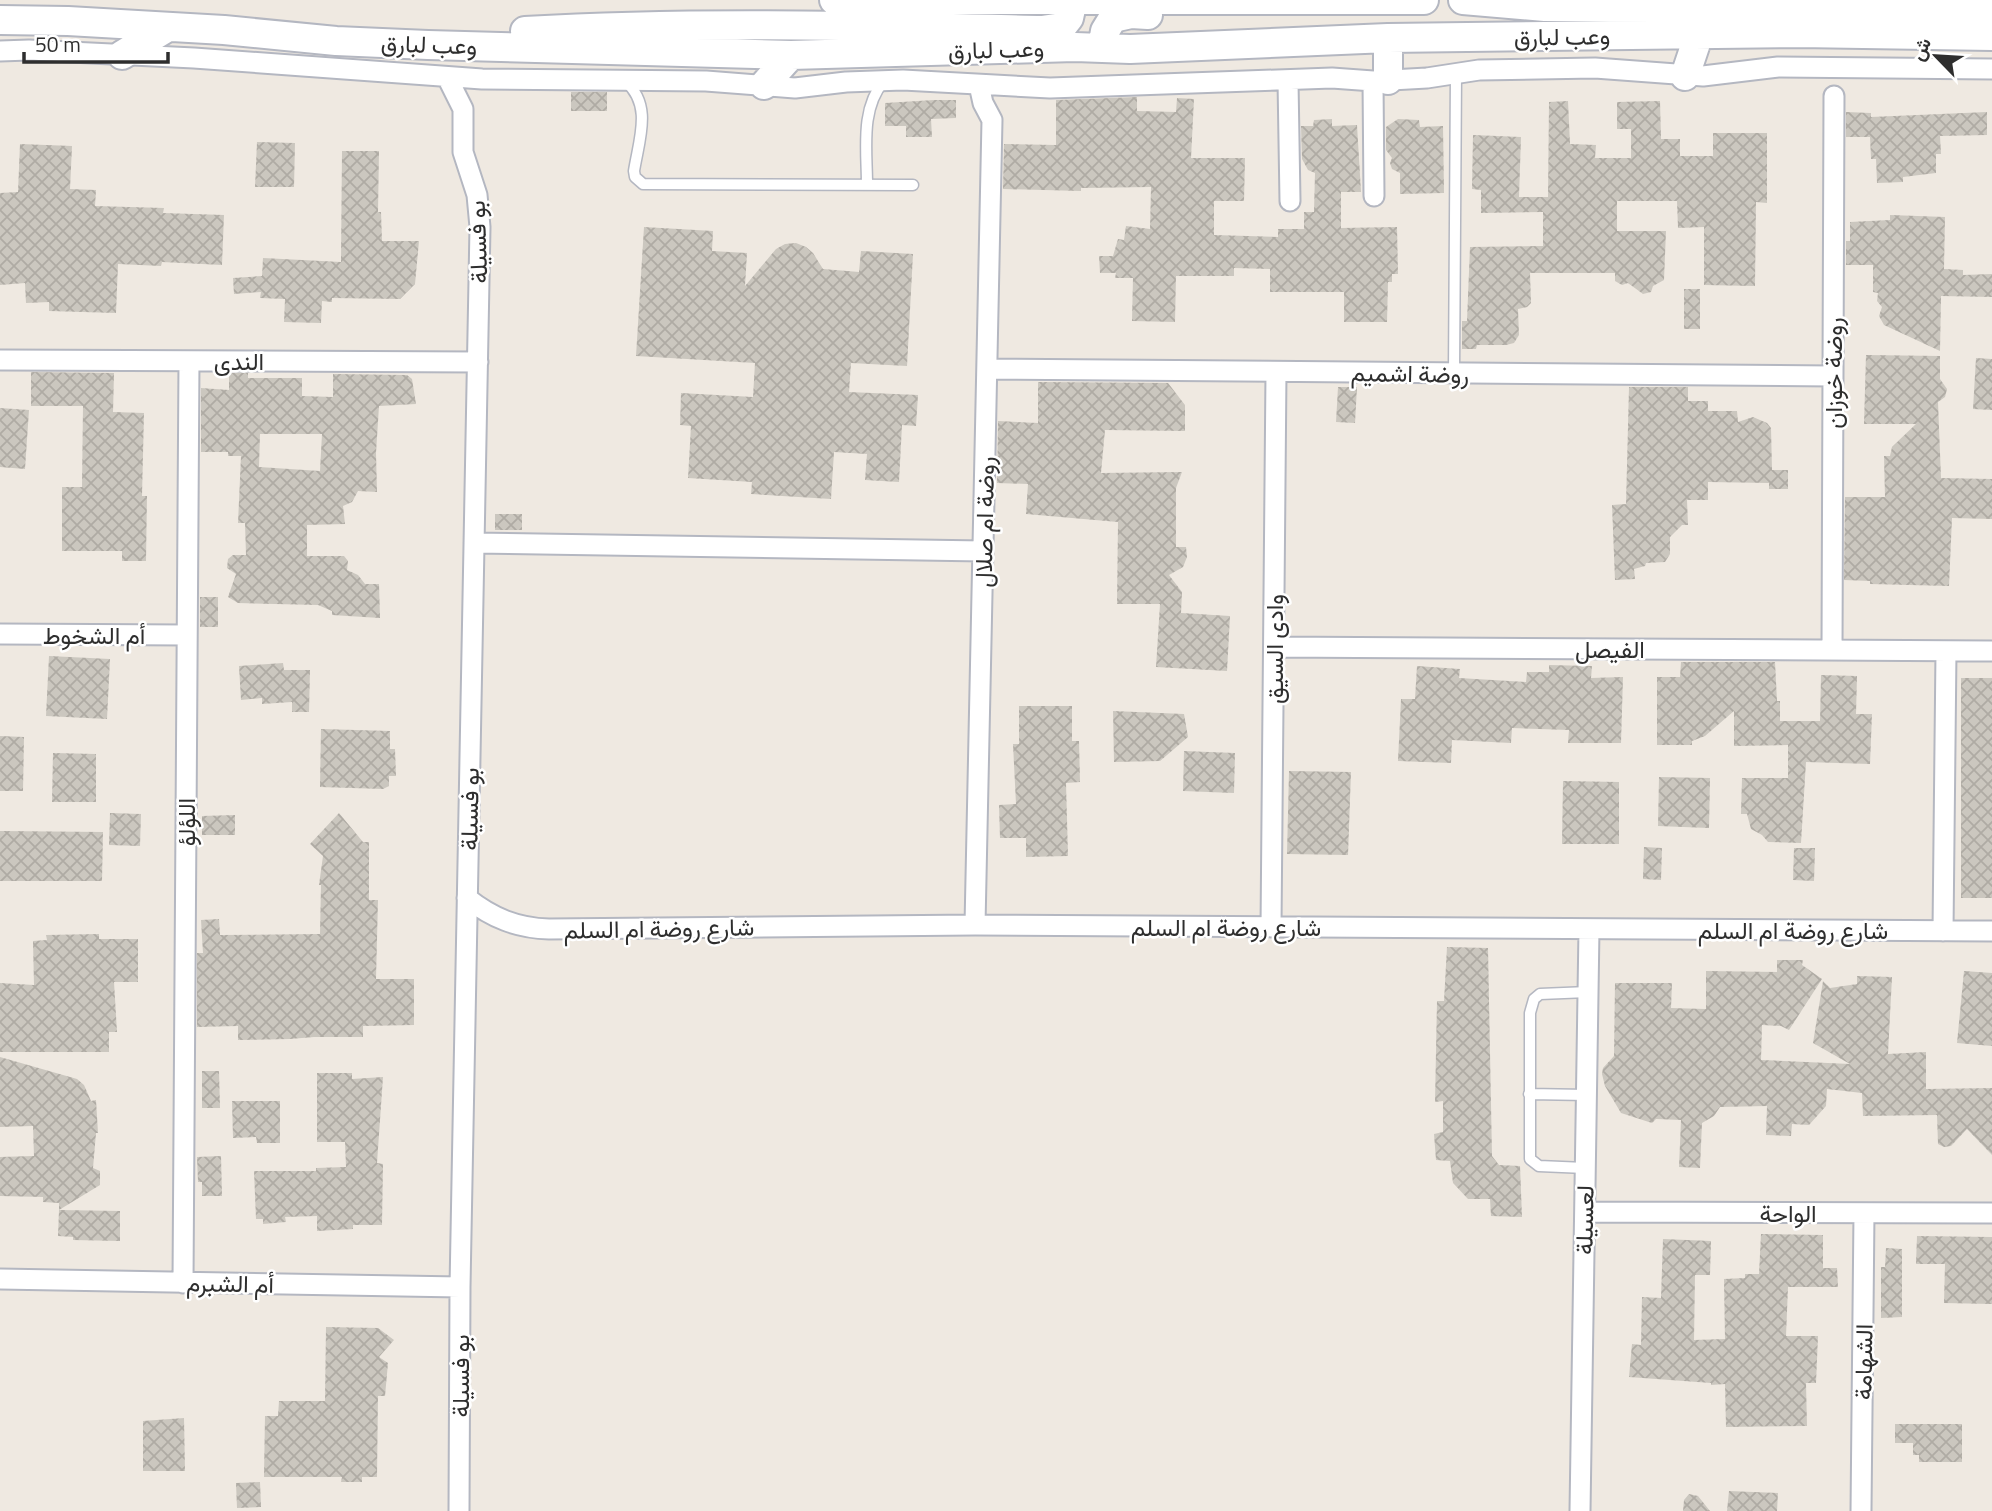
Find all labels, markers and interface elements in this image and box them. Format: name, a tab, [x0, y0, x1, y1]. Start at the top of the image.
street label: وعب لبارق	[1513, 17, 1611, 55]
scale bar	[24, 21, 168, 65]
north arrow	[1901, 21, 1971, 91]
street label: وعب لبارق	[380, 24, 478, 64]
text: 50 m	[35, 28, 81, 60]
street label: وعب لبارق	[947, 29, 1045, 69]
text: ش	[1902, 32, 1938, 65]
street label: بو فسيلة	[458, 200, 496, 284]
street label: روضة خوزان	[1815, 317, 1851, 429]
street label: الندى	[214, 343, 264, 379]
street label: روضة اشميم	[1350, 354, 1470, 392]
street label: روضة ام صلال	[965, 456, 1003, 588]
street label: وادى السيق	[1256, 594, 1292, 704]
street label: أم الشخوط	[43, 617, 146, 653]
street label: الفيصل	[1575, 631, 1645, 667]
street label: بو فسيلة	[450, 767, 488, 851]
street label: اللؤلؤ	[168, 798, 204, 846]
street label: شارع روضة ام السلم	[563, 908, 755, 948]
street label: شارع روضة ام السلم	[1131, 909, 1321, 945]
street label: شارع روضة ام السلم	[1698, 912, 1888, 948]
street label: لعسيلة	[1565, 1185, 1603, 1255]
street label: الواحة	[1759, 1195, 1817, 1231]
street label: أم الشبرم	[186, 1264, 275, 1302]
street label: الشهامة	[1844, 1324, 1882, 1400]
street label: بو فسيلة	[442, 1334, 478, 1418]

